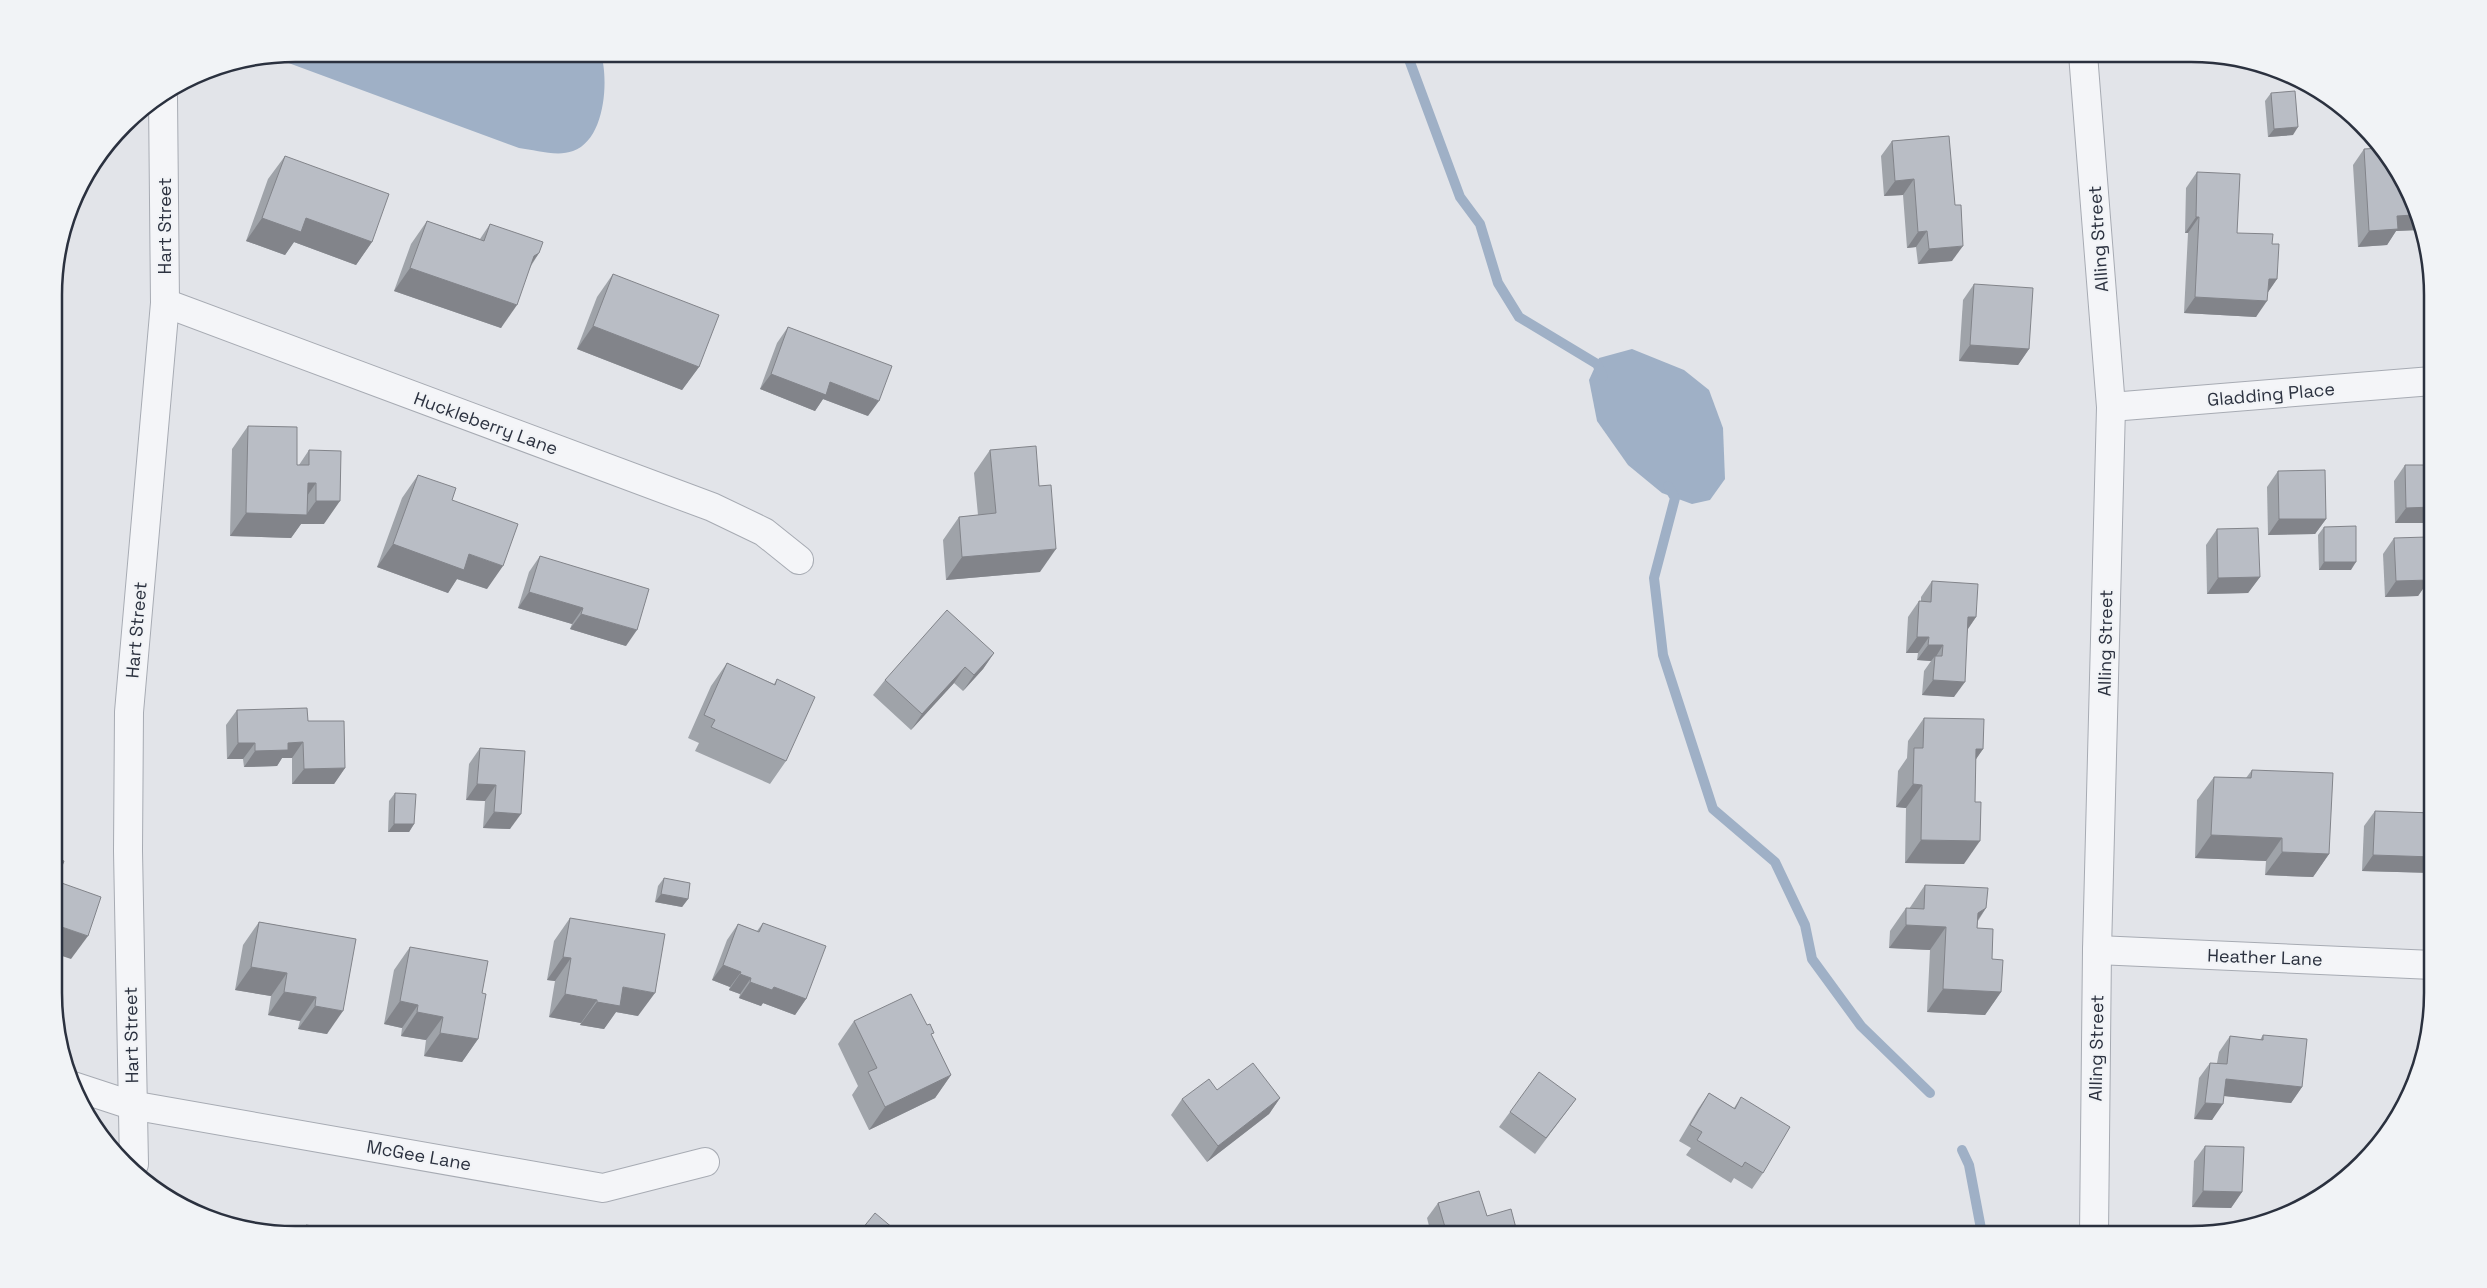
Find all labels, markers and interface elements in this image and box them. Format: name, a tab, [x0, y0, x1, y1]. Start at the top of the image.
street label: Hart Street	[153, 178, 176, 274]
street label: Alling Street	[2083, 185, 2113, 293]
street label: Gladding Place	[2206, 377, 2336, 411]
street label: Huckleberry Lane	[411, 386, 561, 460]
street label: Hart Street	[120, 581, 152, 679]
street label: Alling Street	[2093, 589, 2117, 697]
street label: Heather Lane	[2207, 943, 2323, 971]
street label: Hart Street	[119, 986, 143, 1084]
street label: Alling Street	[2084, 994, 2108, 1102]
street label: McGee Lane	[365, 1134, 473, 1176]

